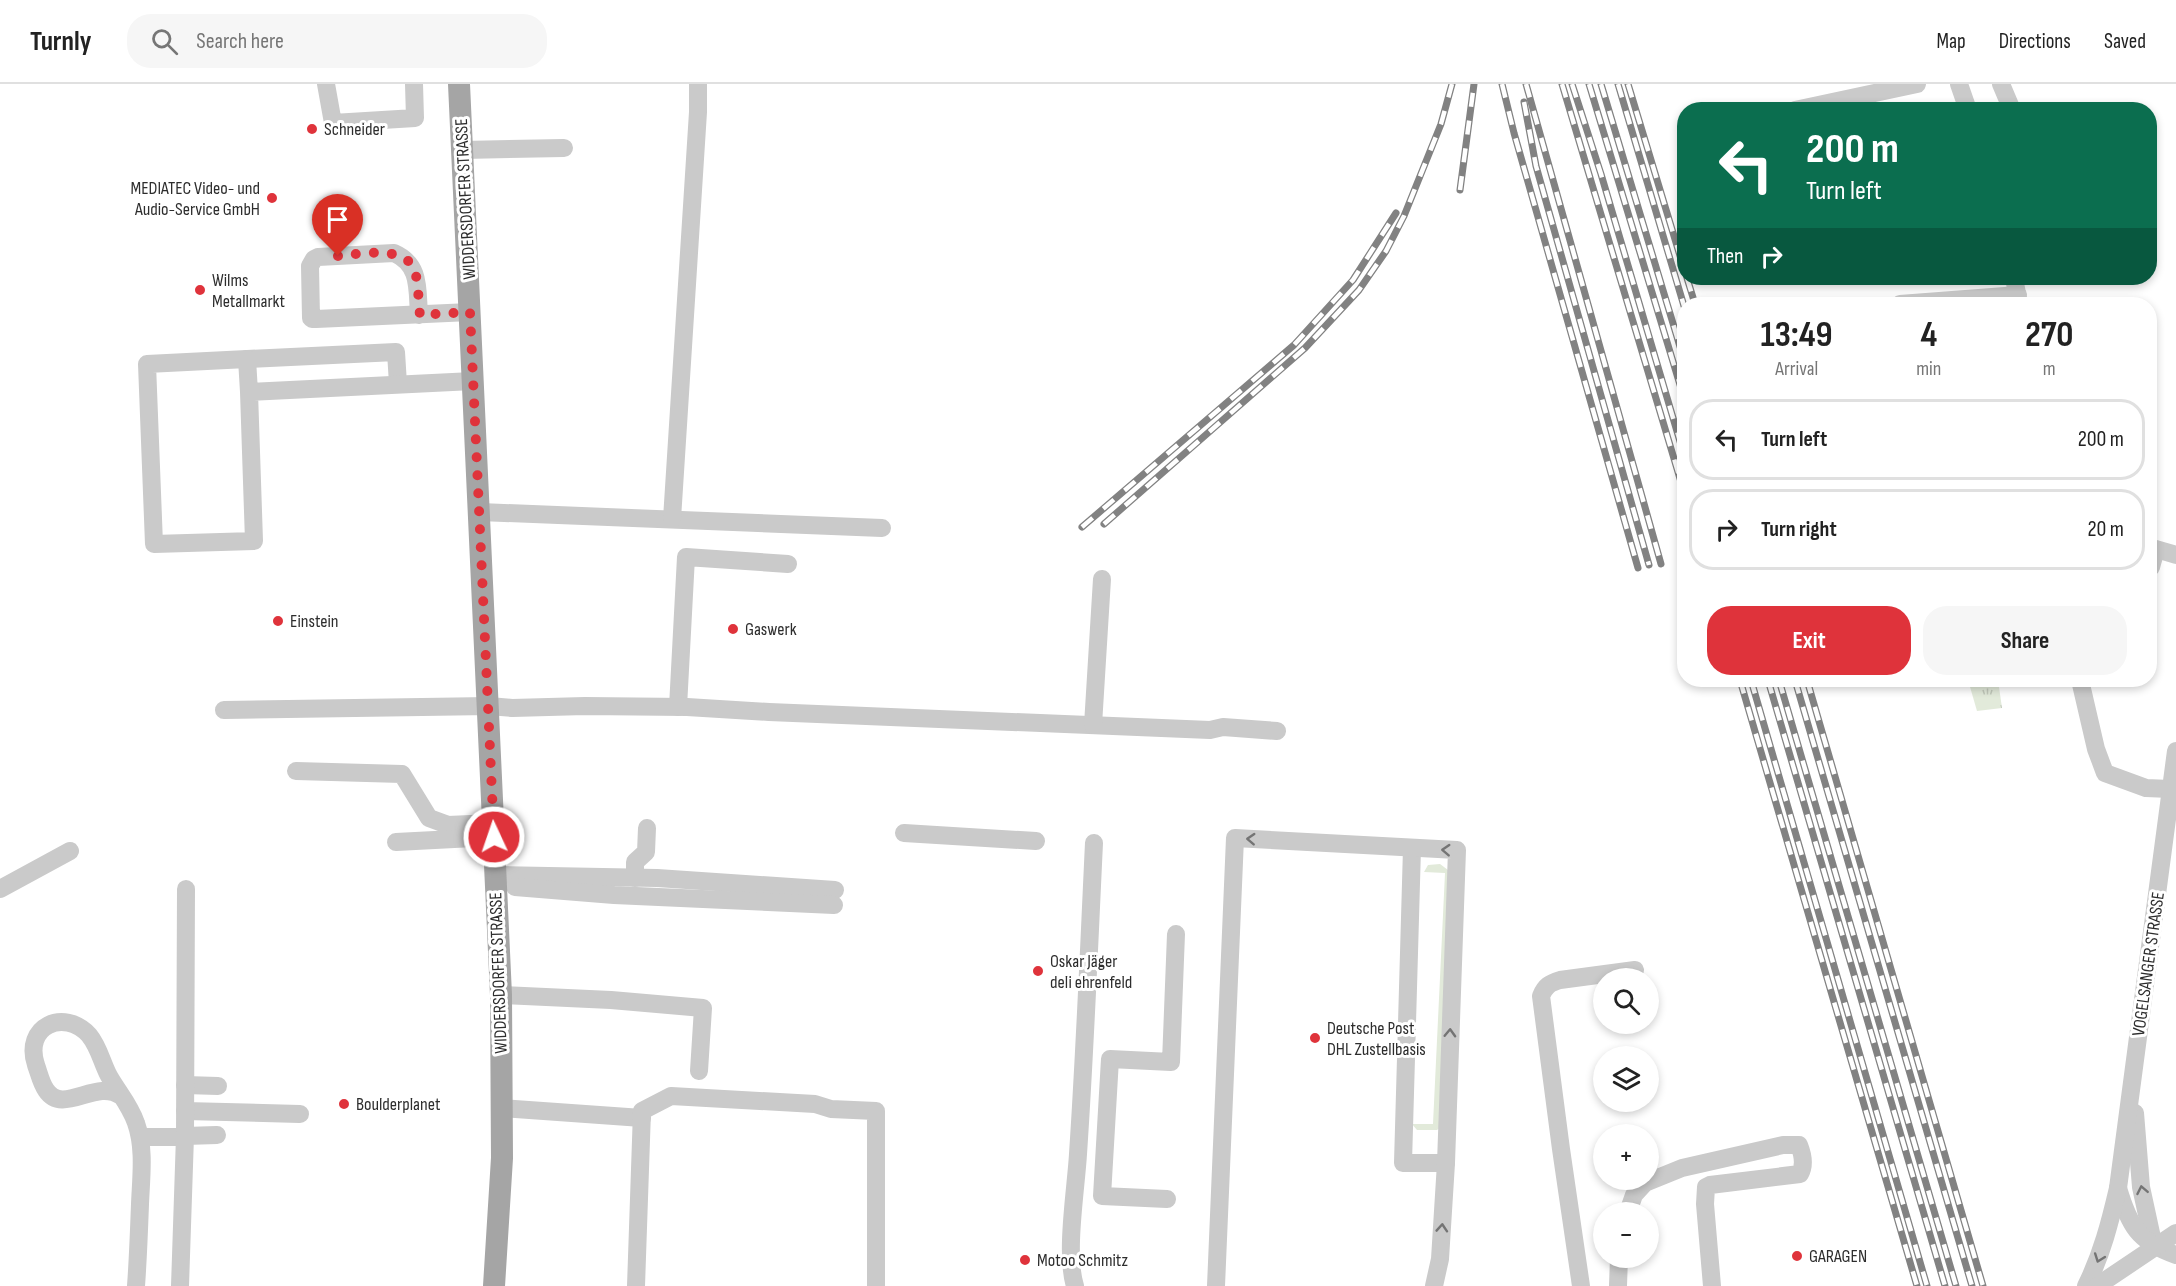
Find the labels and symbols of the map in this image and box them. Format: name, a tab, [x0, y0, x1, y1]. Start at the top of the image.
street label: WIDDERSDORFER STRASSE	[451, 118, 480, 280]
place label: Schneider	[324, 119, 385, 140]
marker: Schneider	[305, 122, 319, 136]
place label: MEDIATEC Video- und Audio-Service GmbH	[130, 178, 260, 220]
marker: MEDIATEC Video- und Audio-Service GmbH	[265, 191, 279, 205]
pin	[312, 194, 363, 256]
place label: Wilms Metallmarkt	[212, 270, 285, 312]
marker: Wilms Metallmarkt	[193, 283, 207, 297]
place label: Einstein	[290, 611, 339, 632]
marker: Einstein	[271, 614, 285, 628]
place label: Gaswerk	[745, 619, 797, 640]
marker: Gaswerk	[726, 622, 740, 636]
position arrow	[462, 805, 526, 869]
one-way arrow	[1246, 833, 1255, 846]
one-way arrow	[1441, 843, 1450, 856]
street label: VOGELSANGER STRASSE	[2128, 891, 2169, 1038]
street label: WIDDERSDORFER STRASSE	[485, 892, 512, 1054]
place label: Oskar Jäger deli ehrenfeld	[1050, 951, 1132, 993]
marker: Oskar Jäger deli ehrenfeld	[1031, 964, 1045, 978]
place label: Deutsche Post DHL Zustellbasis	[1327, 1018, 1426, 1060]
one-way arrow	[1444, 1029, 1457, 1038]
marker: Deutsche Post DHL Zustellbasis	[1308, 1031, 1322, 1045]
place label: Boulderplanet	[356, 1094, 441, 1115]
marker: Boulderplanet	[337, 1097, 351, 1111]
one-way arrow	[2136, 1185, 2149, 1195]
one-way arrow	[1435, 1224, 1448, 1233]
place label: GARAGEN	[1809, 1246, 1867, 1267]
marker: GARAGEN	[1790, 1249, 1804, 1263]
place label: Motoo Schmitz	[1037, 1250, 1128, 1271]
one-way arrow	[2093, 1252, 2106, 1263]
marker: Motoo Schmitz	[1018, 1253, 1032, 1267]

